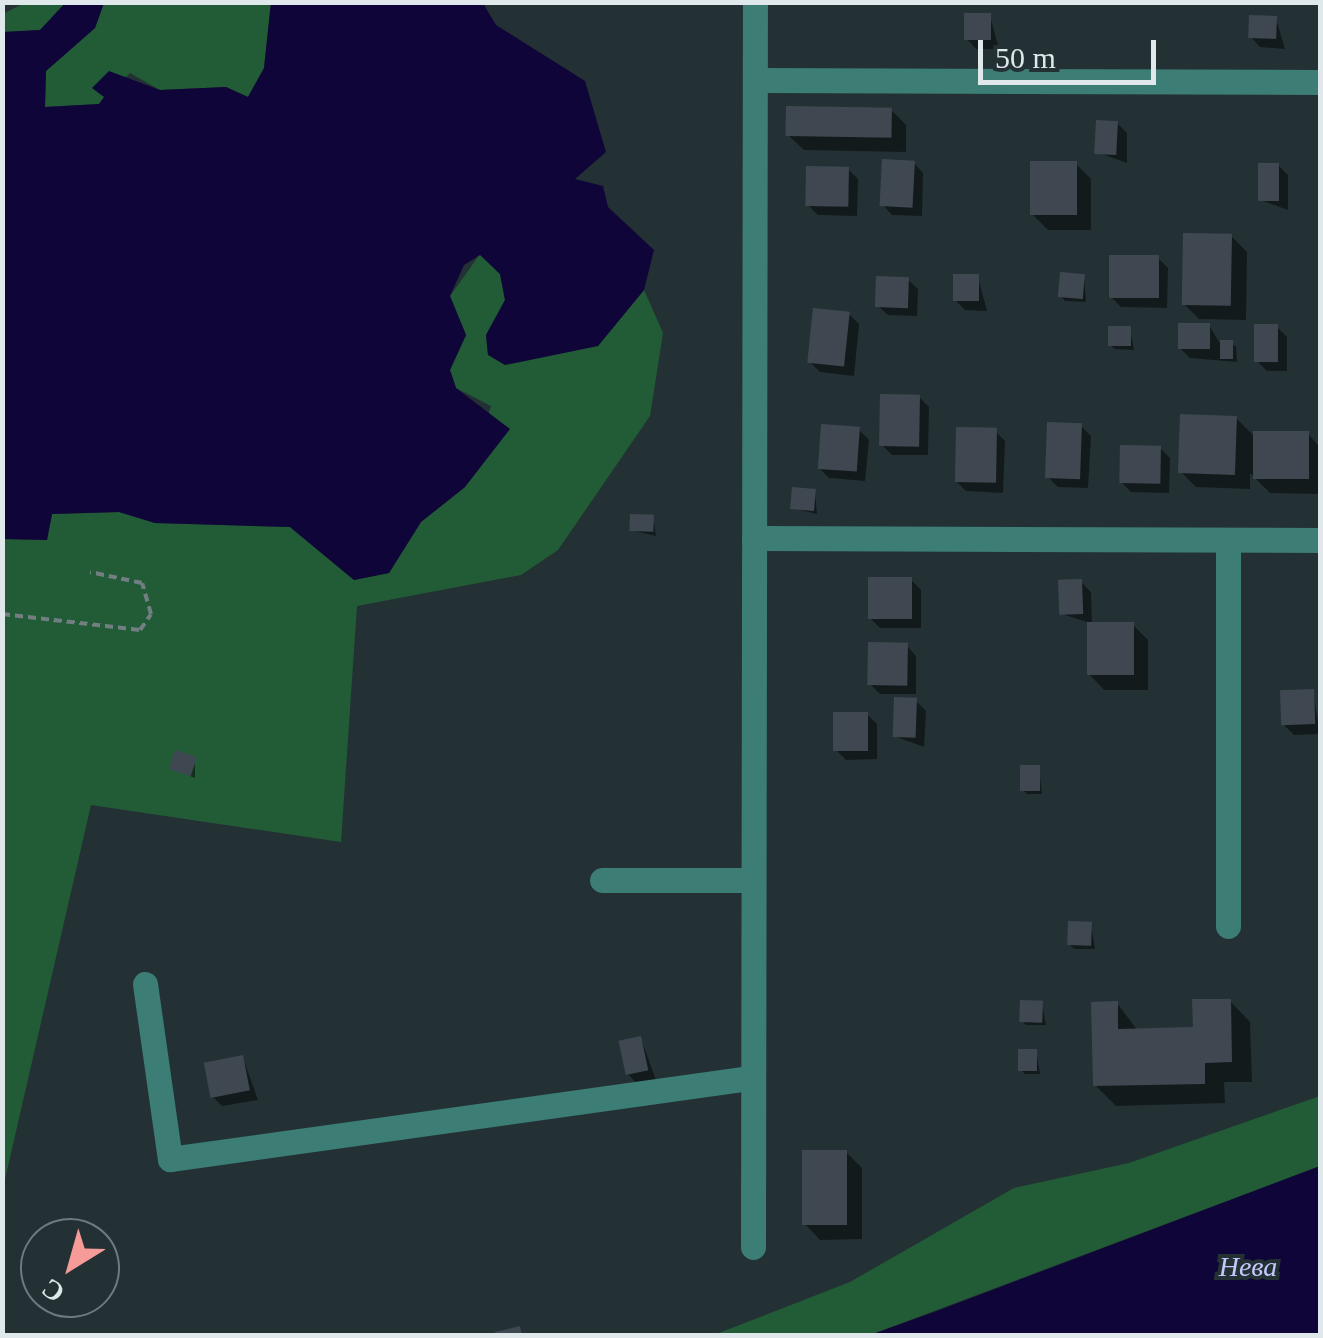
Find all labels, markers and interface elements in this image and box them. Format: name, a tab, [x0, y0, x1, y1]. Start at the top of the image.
scale bar	[983, 20, 1160, 82]
text: 50 m	[995, 41, 1056, 74]
north arrow	[20, 1218, 120, 1318]
water label: Нева	[1219, 1250, 1277, 1284]
text: С	[35, 1272, 70, 1309]

